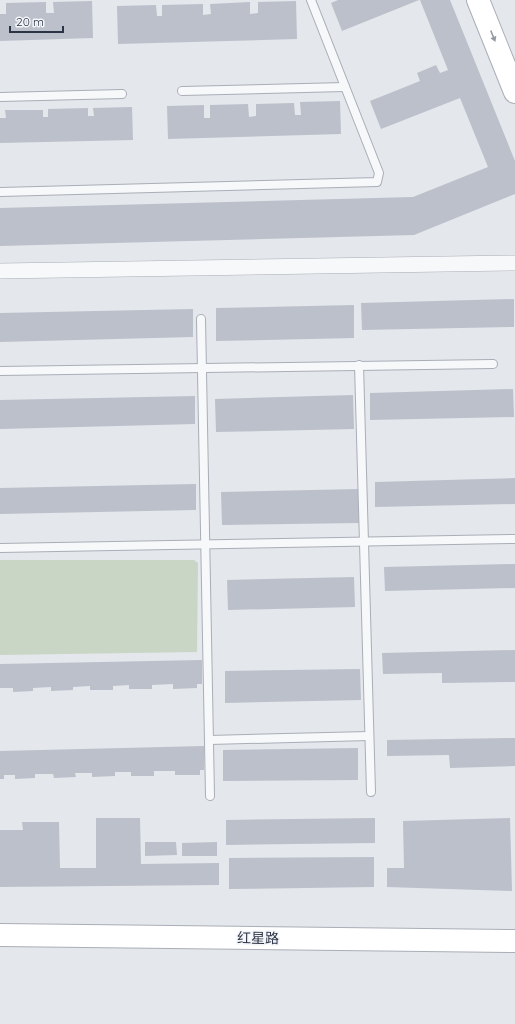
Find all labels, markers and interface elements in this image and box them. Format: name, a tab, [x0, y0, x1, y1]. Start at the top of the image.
scale bar	[10, 8, 63, 34]
text: 20 m	[16, 14, 44, 29]
one-way arrow	[490, 31, 496, 43]
street label: 红星路	[237, 929, 279, 947]

